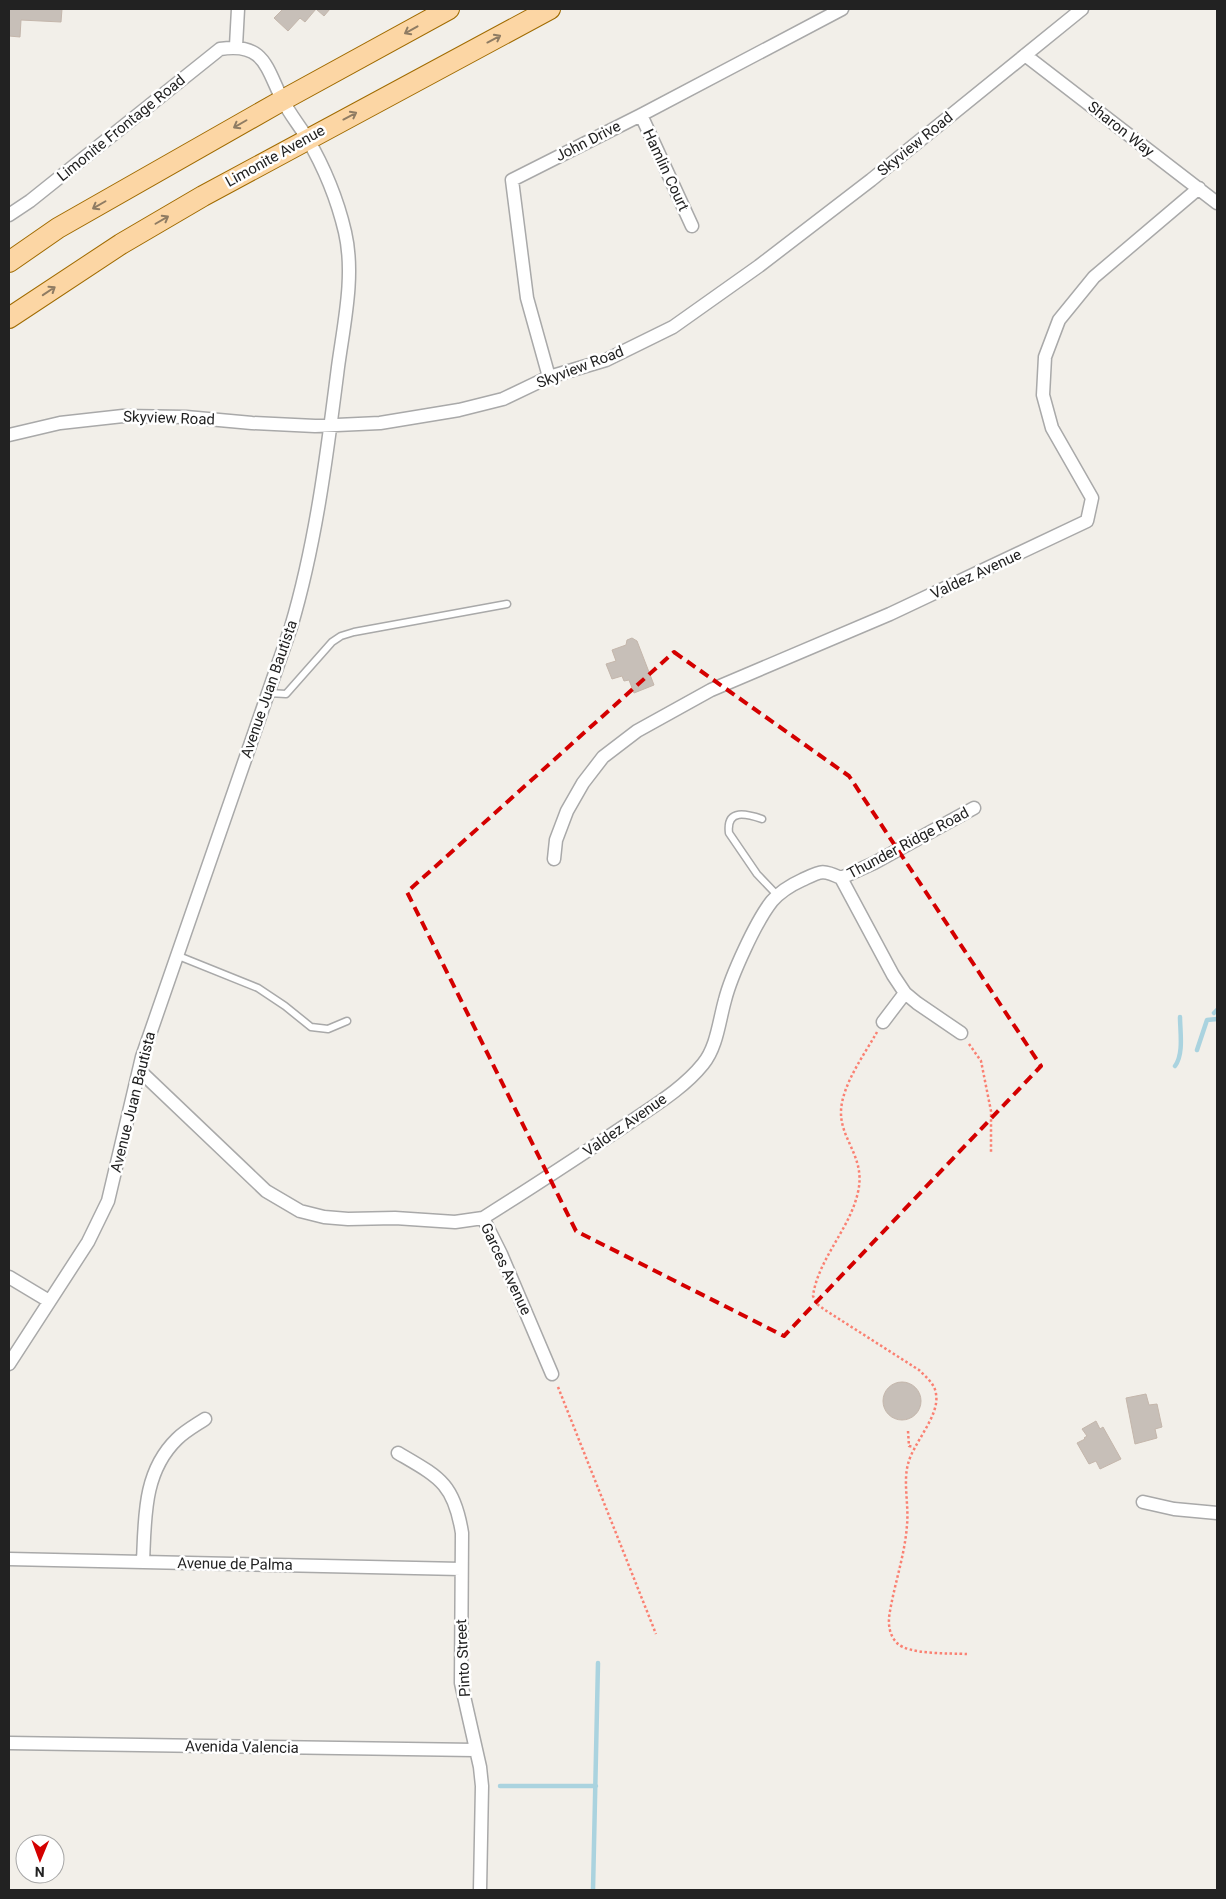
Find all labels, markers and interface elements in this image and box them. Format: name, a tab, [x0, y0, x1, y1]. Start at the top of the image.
one-way arrow	[404, 26, 419, 36]
one-way arrow	[486, 34, 501, 44]
street label: Limonite Frontage Road	[53, 71, 189, 185]
street label: Sharon Way	[1084, 98, 1158, 160]
street label: Skyview Road	[874, 108, 956, 180]
one-way arrow	[343, 110, 357, 120]
street label: John Drive	[552, 117, 624, 165]
one-way arrow	[233, 119, 248, 129]
street label: Limonite Avenue	[222, 121, 328, 191]
street label: Hamlin Court	[639, 126, 693, 214]
one-way arrow	[93, 200, 107, 210]
one-way arrow	[154, 215, 169, 225]
one-way arrow	[42, 286, 56, 296]
street label: Skyview Road	[534, 342, 626, 392]
street label: Skyview Road	[123, 407, 215, 429]
street label: Valdez Avenue	[928, 545, 1024, 603]
street label: Avenue Juan Bautista	[237, 618, 301, 760]
street label: Thunder Ridge Road	[844, 803, 972, 883]
street label: Avenue Juan Bautista	[107, 1030, 159, 1174]
street label: Valdez Avenue	[580, 1090, 670, 1160]
street label: Garces Avenue	[477, 1220, 535, 1318]
street label: Avenue de Palma	[177, 1554, 293, 1574]
street label: Pinto Street	[452, 1618, 474, 1697]
street label: Avenida Valencia	[185, 1737, 299, 1757]
north arrow	[15, 1834, 65, 1884]
text: N	[35, 1864, 45, 1880]

